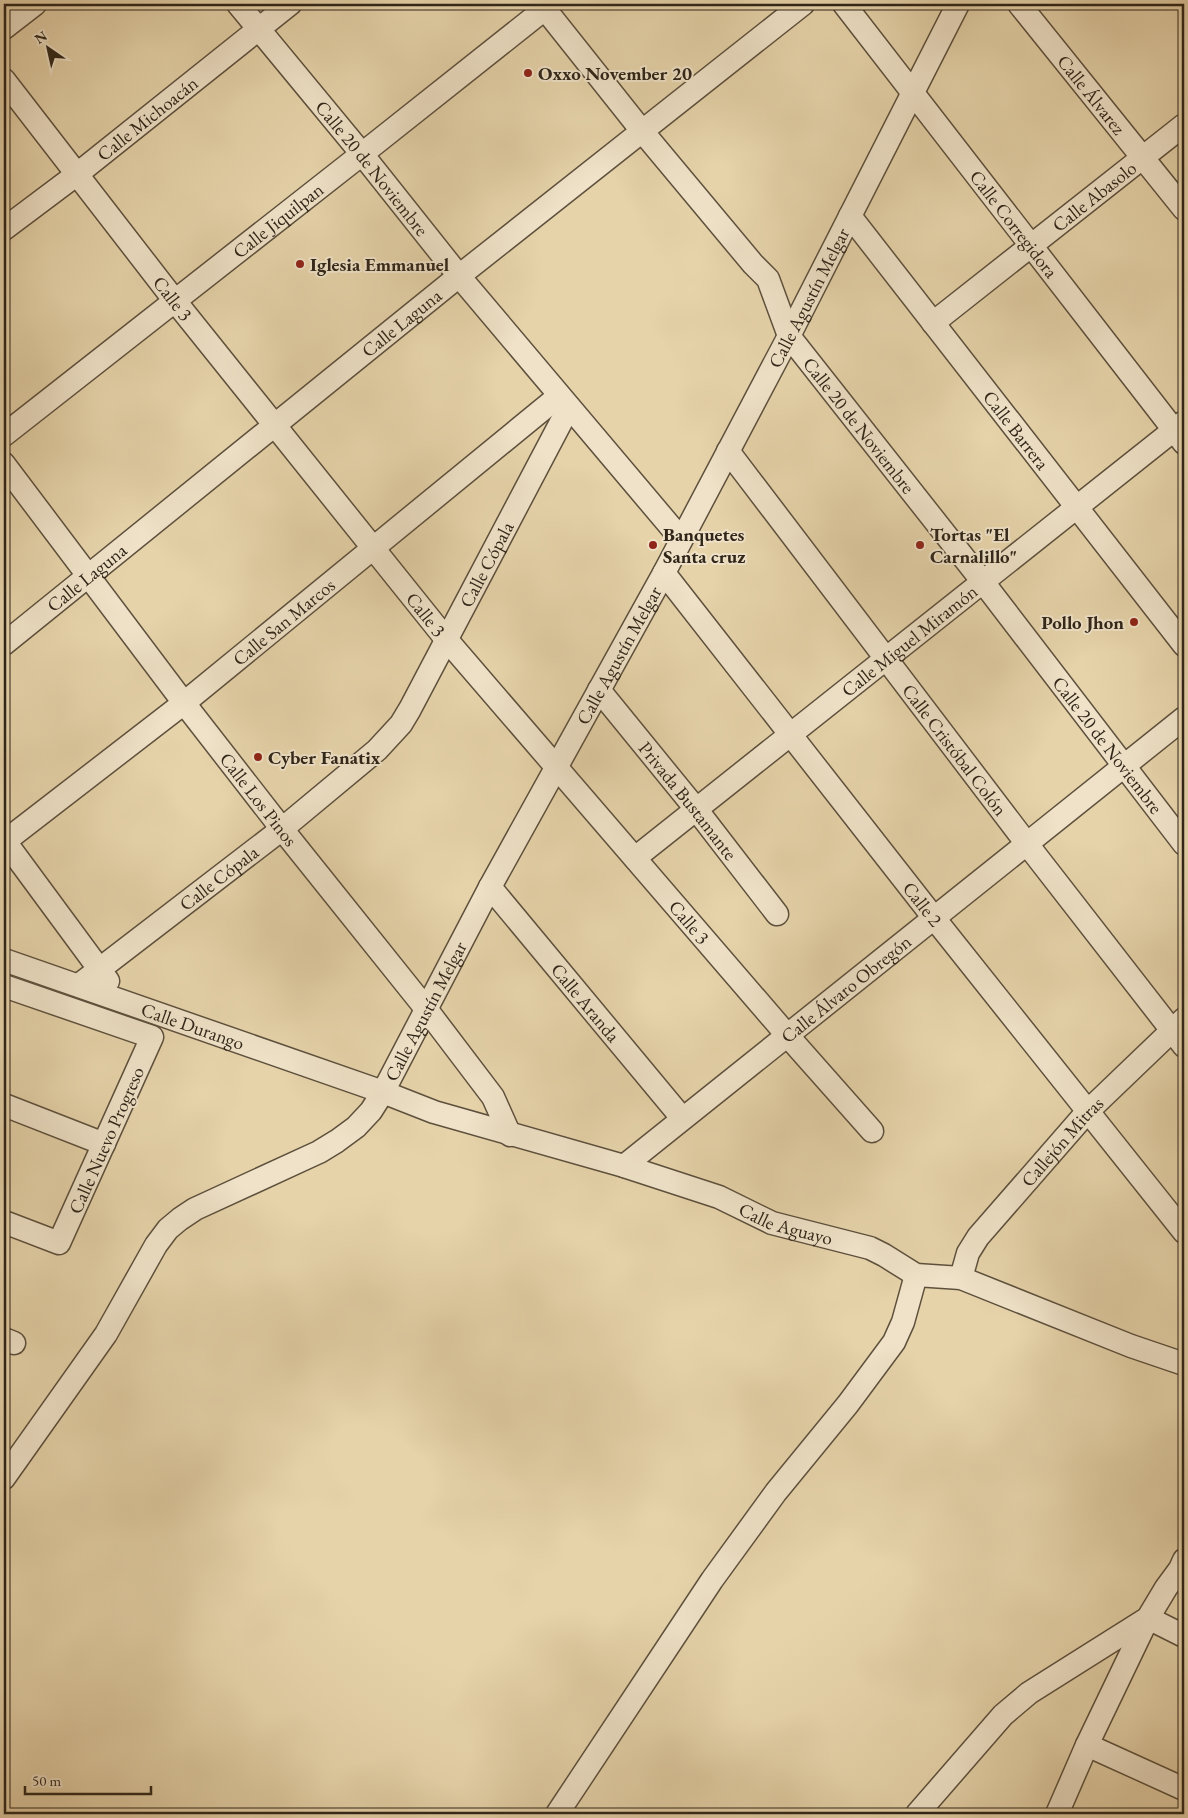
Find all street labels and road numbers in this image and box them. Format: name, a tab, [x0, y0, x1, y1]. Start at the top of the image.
street label: Calle Álvarez	[1052, 50, 1132, 140]
street label: Calle Michoacán	[92, 71, 203, 167]
street label: Calle 20 de Noviembre	[310, 95, 434, 241]
street label: Calle Abasolo	[1047, 155, 1142, 237]
street label: Calle Corregidora	[964, 165, 1064, 284]
street label: Calle Jiquilpan	[228, 177, 329, 264]
street label: Calle Agustín Melgar	[762, 223, 855, 372]
street label: Calle 3	[147, 271, 198, 326]
street label: Calle Laguna	[356, 283, 447, 363]
street label: Calle 20 de Noviembre	[797, 352, 921, 499]
street label: Calle Barrera	[977, 385, 1055, 475]
street label: Calle Cópala	[454, 517, 520, 612]
street label: Calle Laguna	[42, 538, 132, 618]
street label: Calle San Marcos	[227, 573, 340, 671]
street label: Calle Miguel Miramón	[836, 579, 983, 703]
street label: Calle Agustín Melgar	[571, 581, 668, 729]
street label: Calle 3	[400, 587, 451, 642]
street label: Calle 20 de Noviembre	[1047, 671, 1168, 819]
street label: Calle Cristóbal Colón	[896, 679, 1013, 821]
street label: Privada Bustamante	[633, 736, 743, 865]
street label: Calle Los Pinos	[214, 747, 303, 852]
street label: Calle Cópala	[174, 839, 264, 917]
street label: Calle 2	[897, 876, 948, 932]
street label: Calle 3	[663, 895, 715, 950]
street label: Calle Álvaro Obregón	[776, 929, 916, 1049]
street label: Calle Agustín Melgar	[379, 937, 473, 1086]
street label: Calle Aranda	[545, 958, 626, 1048]
street label: Calle Durango	[138, 997, 248, 1056]
street label: Calle Nuevo Progreso	[63, 1063, 150, 1218]
street label: Callejón Mitras	[1015, 1091, 1109, 1192]
street label: Calle Aguayo	[735, 1197, 835, 1251]

